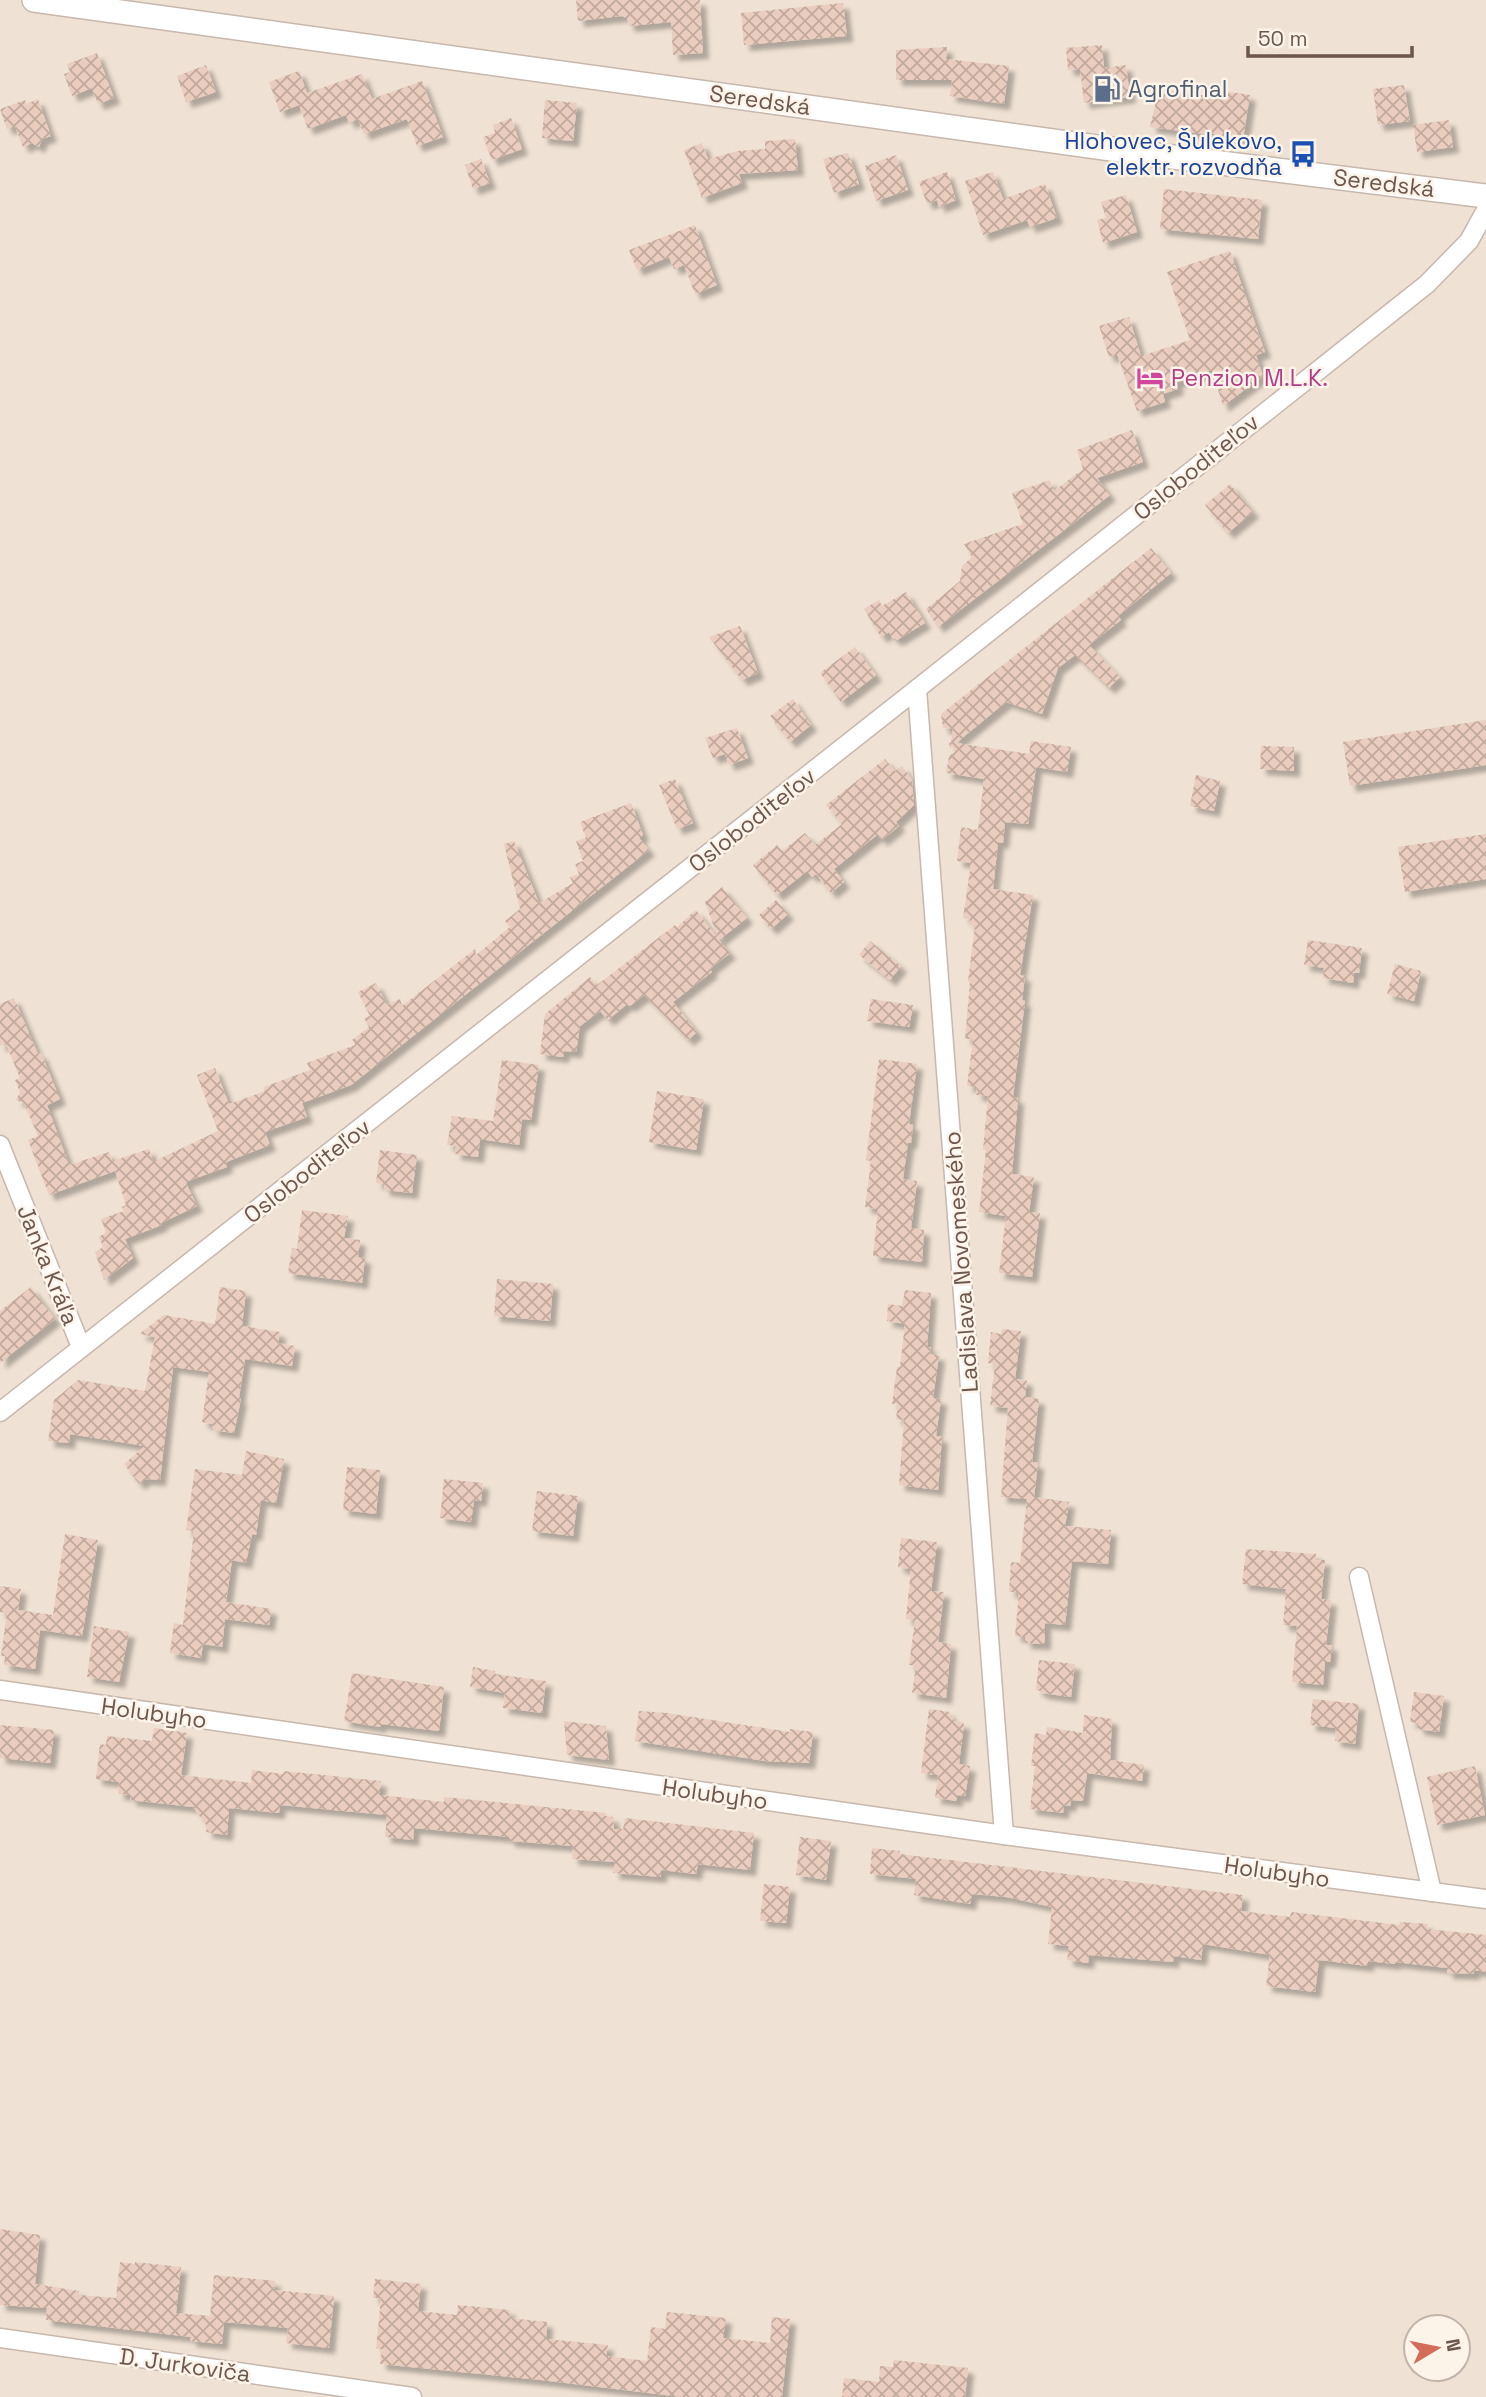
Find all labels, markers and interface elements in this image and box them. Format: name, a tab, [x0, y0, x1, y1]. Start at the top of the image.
scale bar	[1248, 14, 1412, 58]
text: 50 m	[1258, 25, 1308, 52]
fuel station icon: Agrofinal	[1092, 74, 1122, 104]
place label: Agrofinal	[1128, 74, 1228, 104]
street label: Seredská	[707, 78, 813, 122]
place label: Hlohovec, Šulekovo, elektr. rozvodňa	[1064, 126, 1282, 182]
bus stop icon: Hlohovec, Šulekovo, elektr. rozvodňa	[1288, 139, 1318, 169]
street label: Seredská	[1332, 162, 1436, 204]
hotel icon: Penzion M.L.K.	[1135, 363, 1165, 393]
place label: Penzion M.L.K.	[1171, 363, 1328, 393]
street label: Osloboditeľov	[1127, 407, 1265, 527]
street label: Osloboditeľov	[682, 761, 822, 879]
street label: Osloboditeľov	[237, 1112, 377, 1230]
street label: Ladislava Novomeského	[937, 1130, 985, 1394]
street label: Janka Kráľa	[10, 1200, 86, 1330]
street label: Holubyho	[99, 1691, 209, 1735]
street label: Holubyho	[660, 1772, 770, 1816]
street label: Holubyho	[1222, 1850, 1332, 1894]
north arrow	[1402, 2313, 1472, 2383]
text: N	[1440, 2337, 1467, 2354]
street label: D. Jurkoviča	[118, 2341, 252, 2389]

